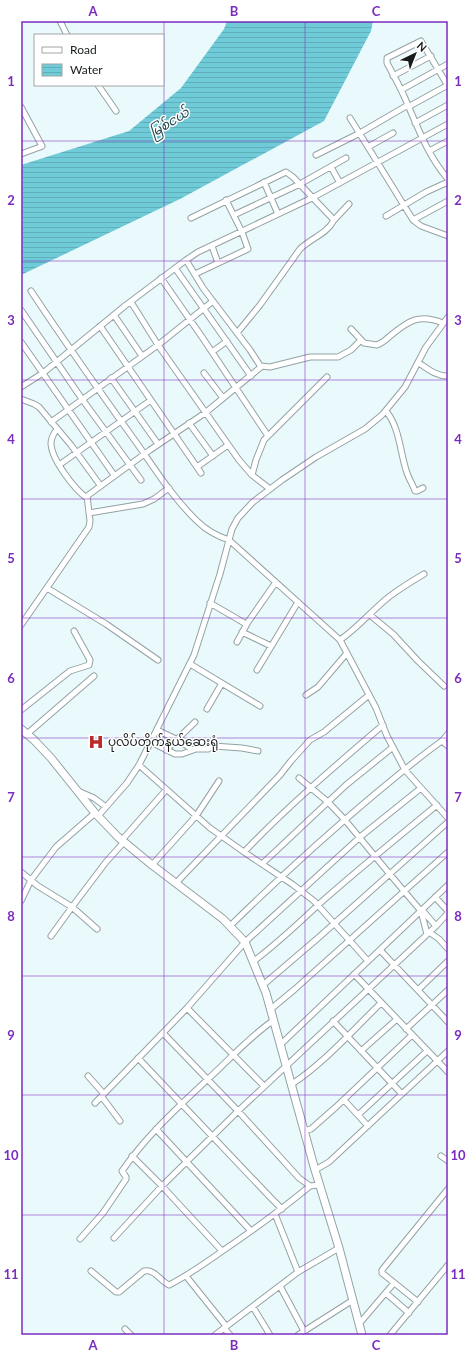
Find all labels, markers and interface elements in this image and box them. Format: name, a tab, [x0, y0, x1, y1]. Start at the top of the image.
text: A	[87, 3, 98, 19]
text: B	[230, 3, 239, 19]
text: C	[372, 3, 381, 19]
legend	[34, 34, 164, 86]
north arrow	[395, 34, 435, 74]
text: N	[415, 39, 430, 54]
text: Road	[70, 42, 97, 57]
text: Water	[70, 62, 103, 77]
text: 1	[7, 73, 15, 89]
text: 1	[454, 73, 462, 89]
water label: မြစ်ငယ်	[146, 102, 195, 144]
text: 2	[7, 192, 15, 208]
text: 2	[454, 192, 462, 208]
text: 3	[7, 312, 15, 328]
text: 3	[454, 312, 462, 328]
text: 4	[7, 431, 15, 447]
text: 4	[454, 431, 462, 447]
text: 5	[7, 550, 15, 566]
text: 5	[454, 550, 462, 566]
text: 6	[7, 670, 15, 686]
text: 6	[454, 670, 462, 686]
hospital icon: ပုလိပ်တိုက်နယ်ဆေးရုံ	[87, 733, 105, 751]
place label: ပုလိပ်တိုက်နယ်ဆေးရုံ	[108, 733, 218, 752]
text: 7	[7, 789, 15, 805]
text: 7	[454, 789, 462, 805]
text: 8	[7, 908, 15, 924]
text: 8	[454, 908, 462, 924]
text: 9	[7, 1027, 15, 1043]
text: 9	[454, 1027, 462, 1043]
text: 10	[3, 1147, 19, 1163]
text: 10	[450, 1147, 466, 1163]
text: 11	[3, 1266, 19, 1282]
text: 11	[450, 1266, 466, 1282]
text: A	[87, 1337, 98, 1353]
text: B	[230, 1337, 239, 1353]
text: C	[372, 1337, 381, 1353]

